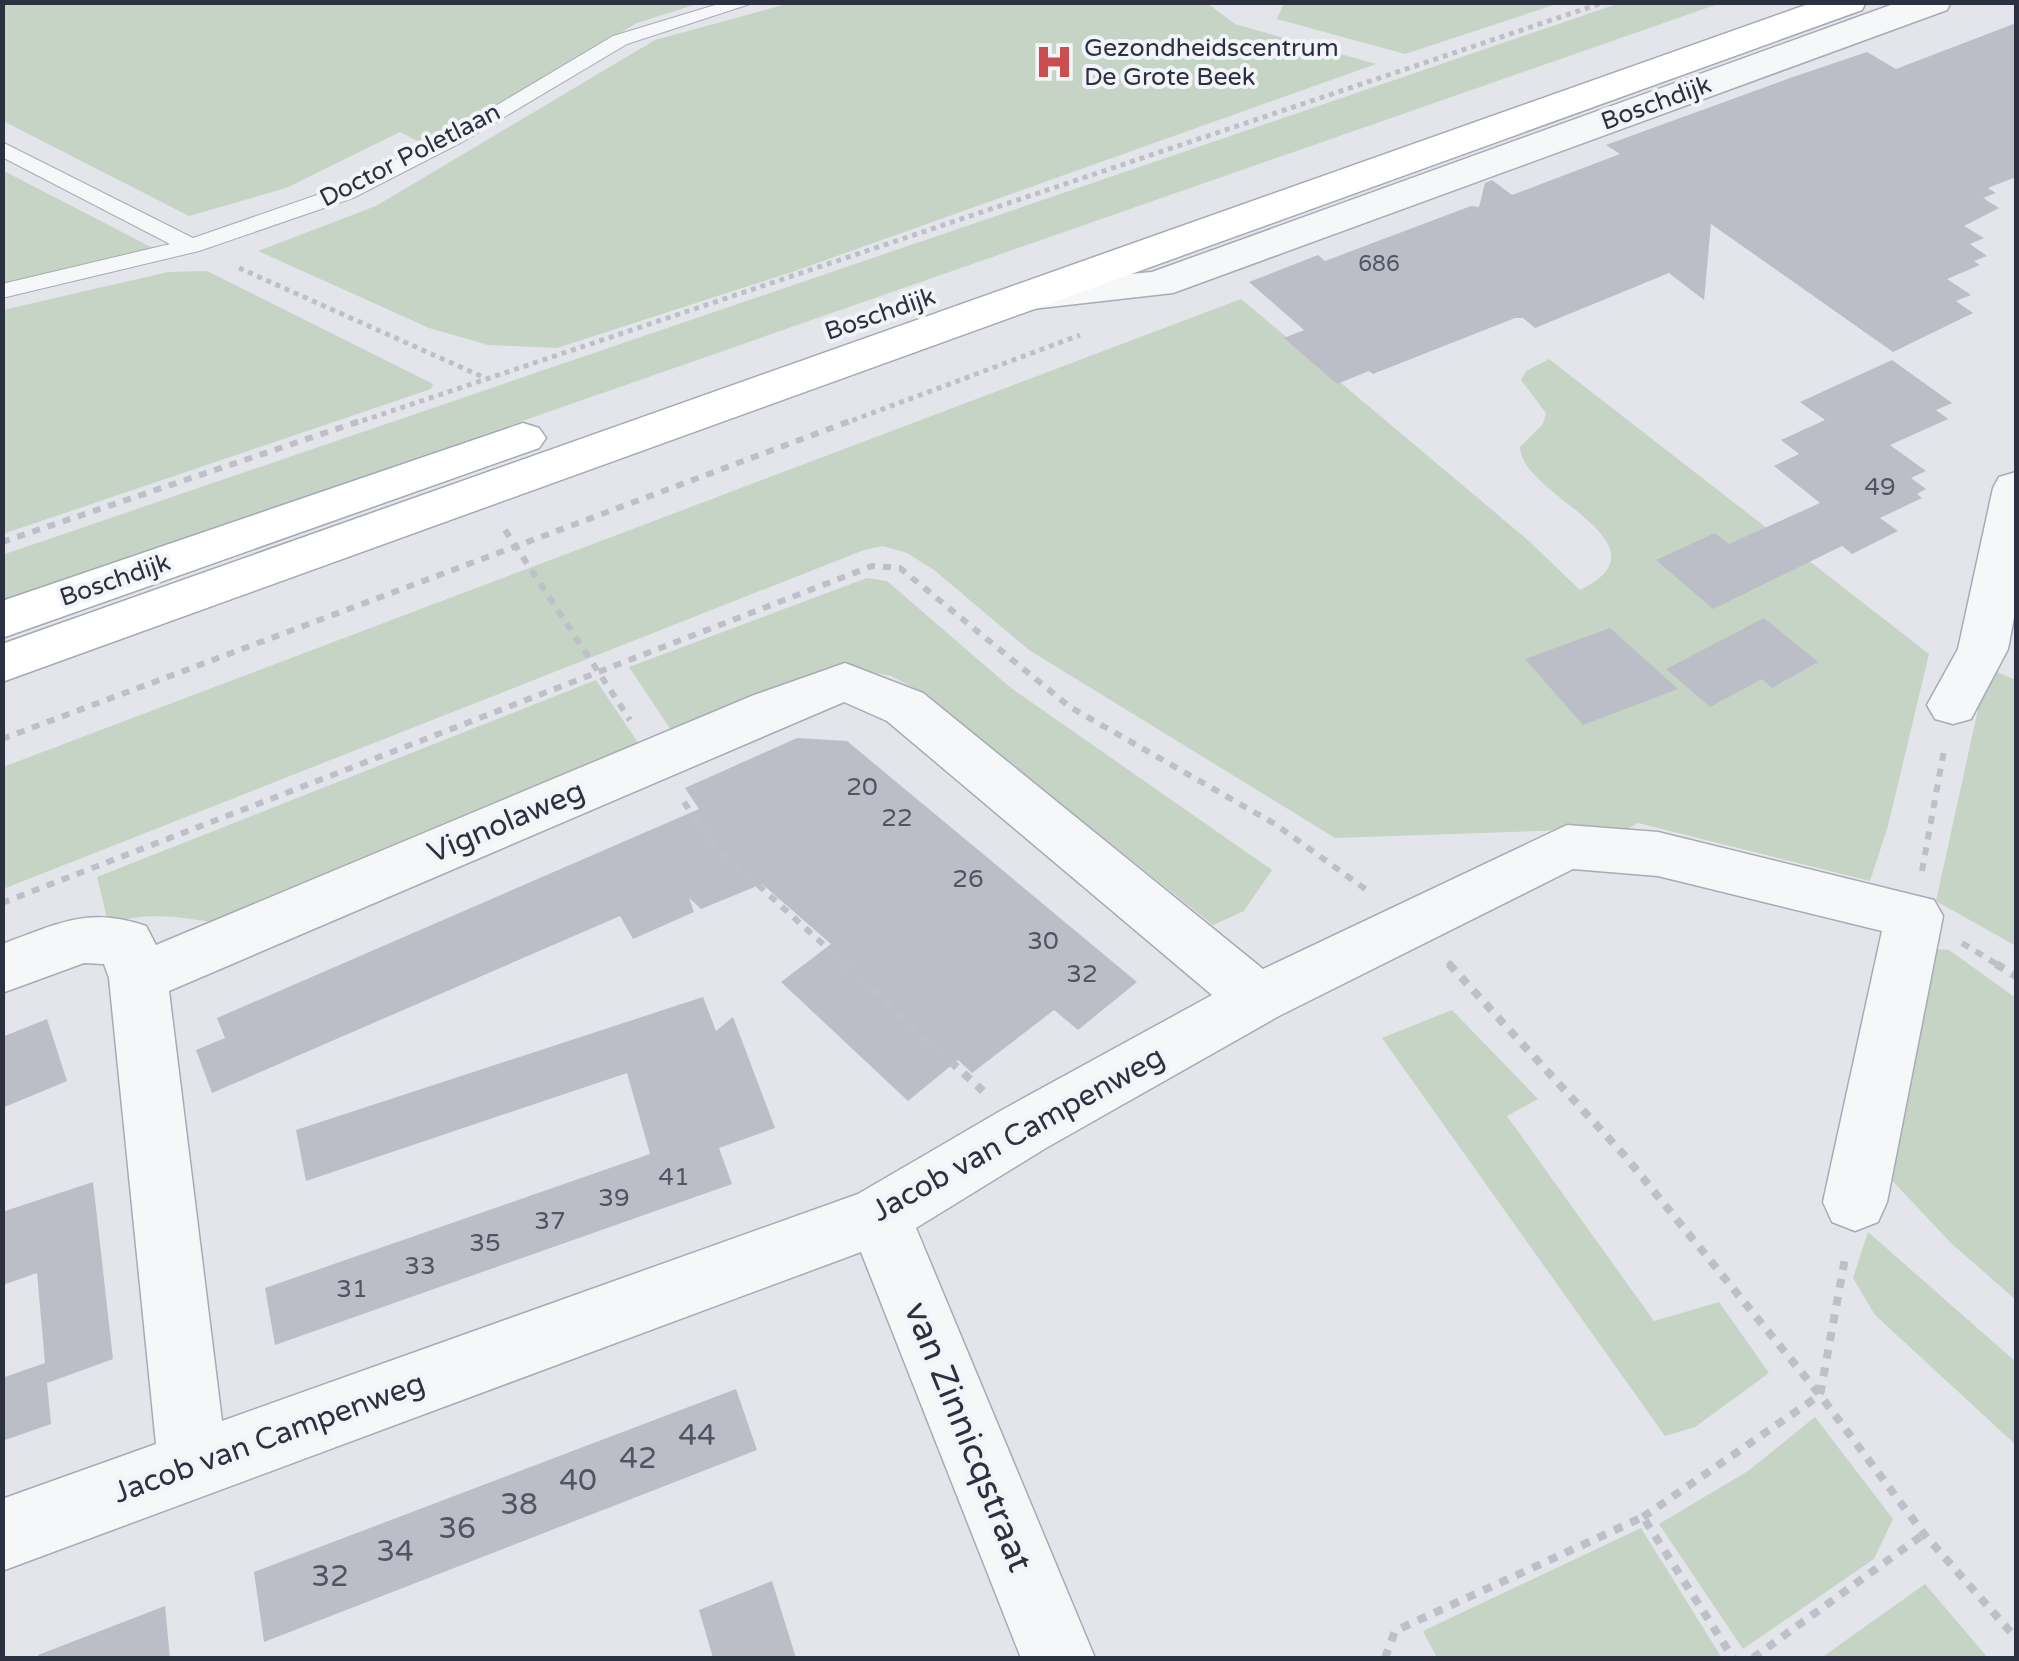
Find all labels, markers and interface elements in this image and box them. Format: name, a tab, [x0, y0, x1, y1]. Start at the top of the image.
place label: Gezondheidscentrum De Grote Beek	[1084, 33, 1339, 92]
hospital icon: Gezondheidscentrum De Grote Beek	[1033, 41, 1075, 83]
street label: Boschdijk	[1597, 69, 1715, 137]
street label: Doctor Poletlaan	[315, 97, 505, 213]
house number: 686	[1358, 251, 1400, 277]
street label: Boschdijk	[821, 281, 939, 347]
house number: 49	[1864, 472, 1896, 502]
street label: Boschdijk	[56, 547, 174, 613]
street label: Vignolaweg	[422, 772, 590, 872]
house number: 20	[846, 772, 878, 802]
house number: 22	[881, 803, 913, 833]
house number: 26	[952, 864, 984, 894]
house number: 30	[1027, 926, 1059, 956]
house number: 32	[1066, 959, 1098, 989]
street label: Jacob van Campenweg	[865, 1038, 1171, 1230]
house number: 41	[658, 1162, 690, 1192]
house number: 39	[598, 1183, 630, 1213]
house number: 37	[534, 1206, 566, 1236]
house number: 35	[469, 1228, 501, 1258]
house number: 33	[404, 1251, 436, 1281]
house number: 31	[336, 1274, 368, 1304]
street label: van Zinnicqstraat	[895, 1296, 1041, 1578]
street label: Jacob van Campenweg	[108, 1364, 430, 1512]
house number: 44	[678, 1417, 716, 1454]
house number: 42	[619, 1440, 657, 1477]
house number: 40	[559, 1462, 597, 1499]
house number: 38	[500, 1486, 538, 1523]
house number: 36	[438, 1510, 476, 1547]
house number: 34	[376, 1533, 414, 1570]
house number: 32	[311, 1558, 349, 1595]

